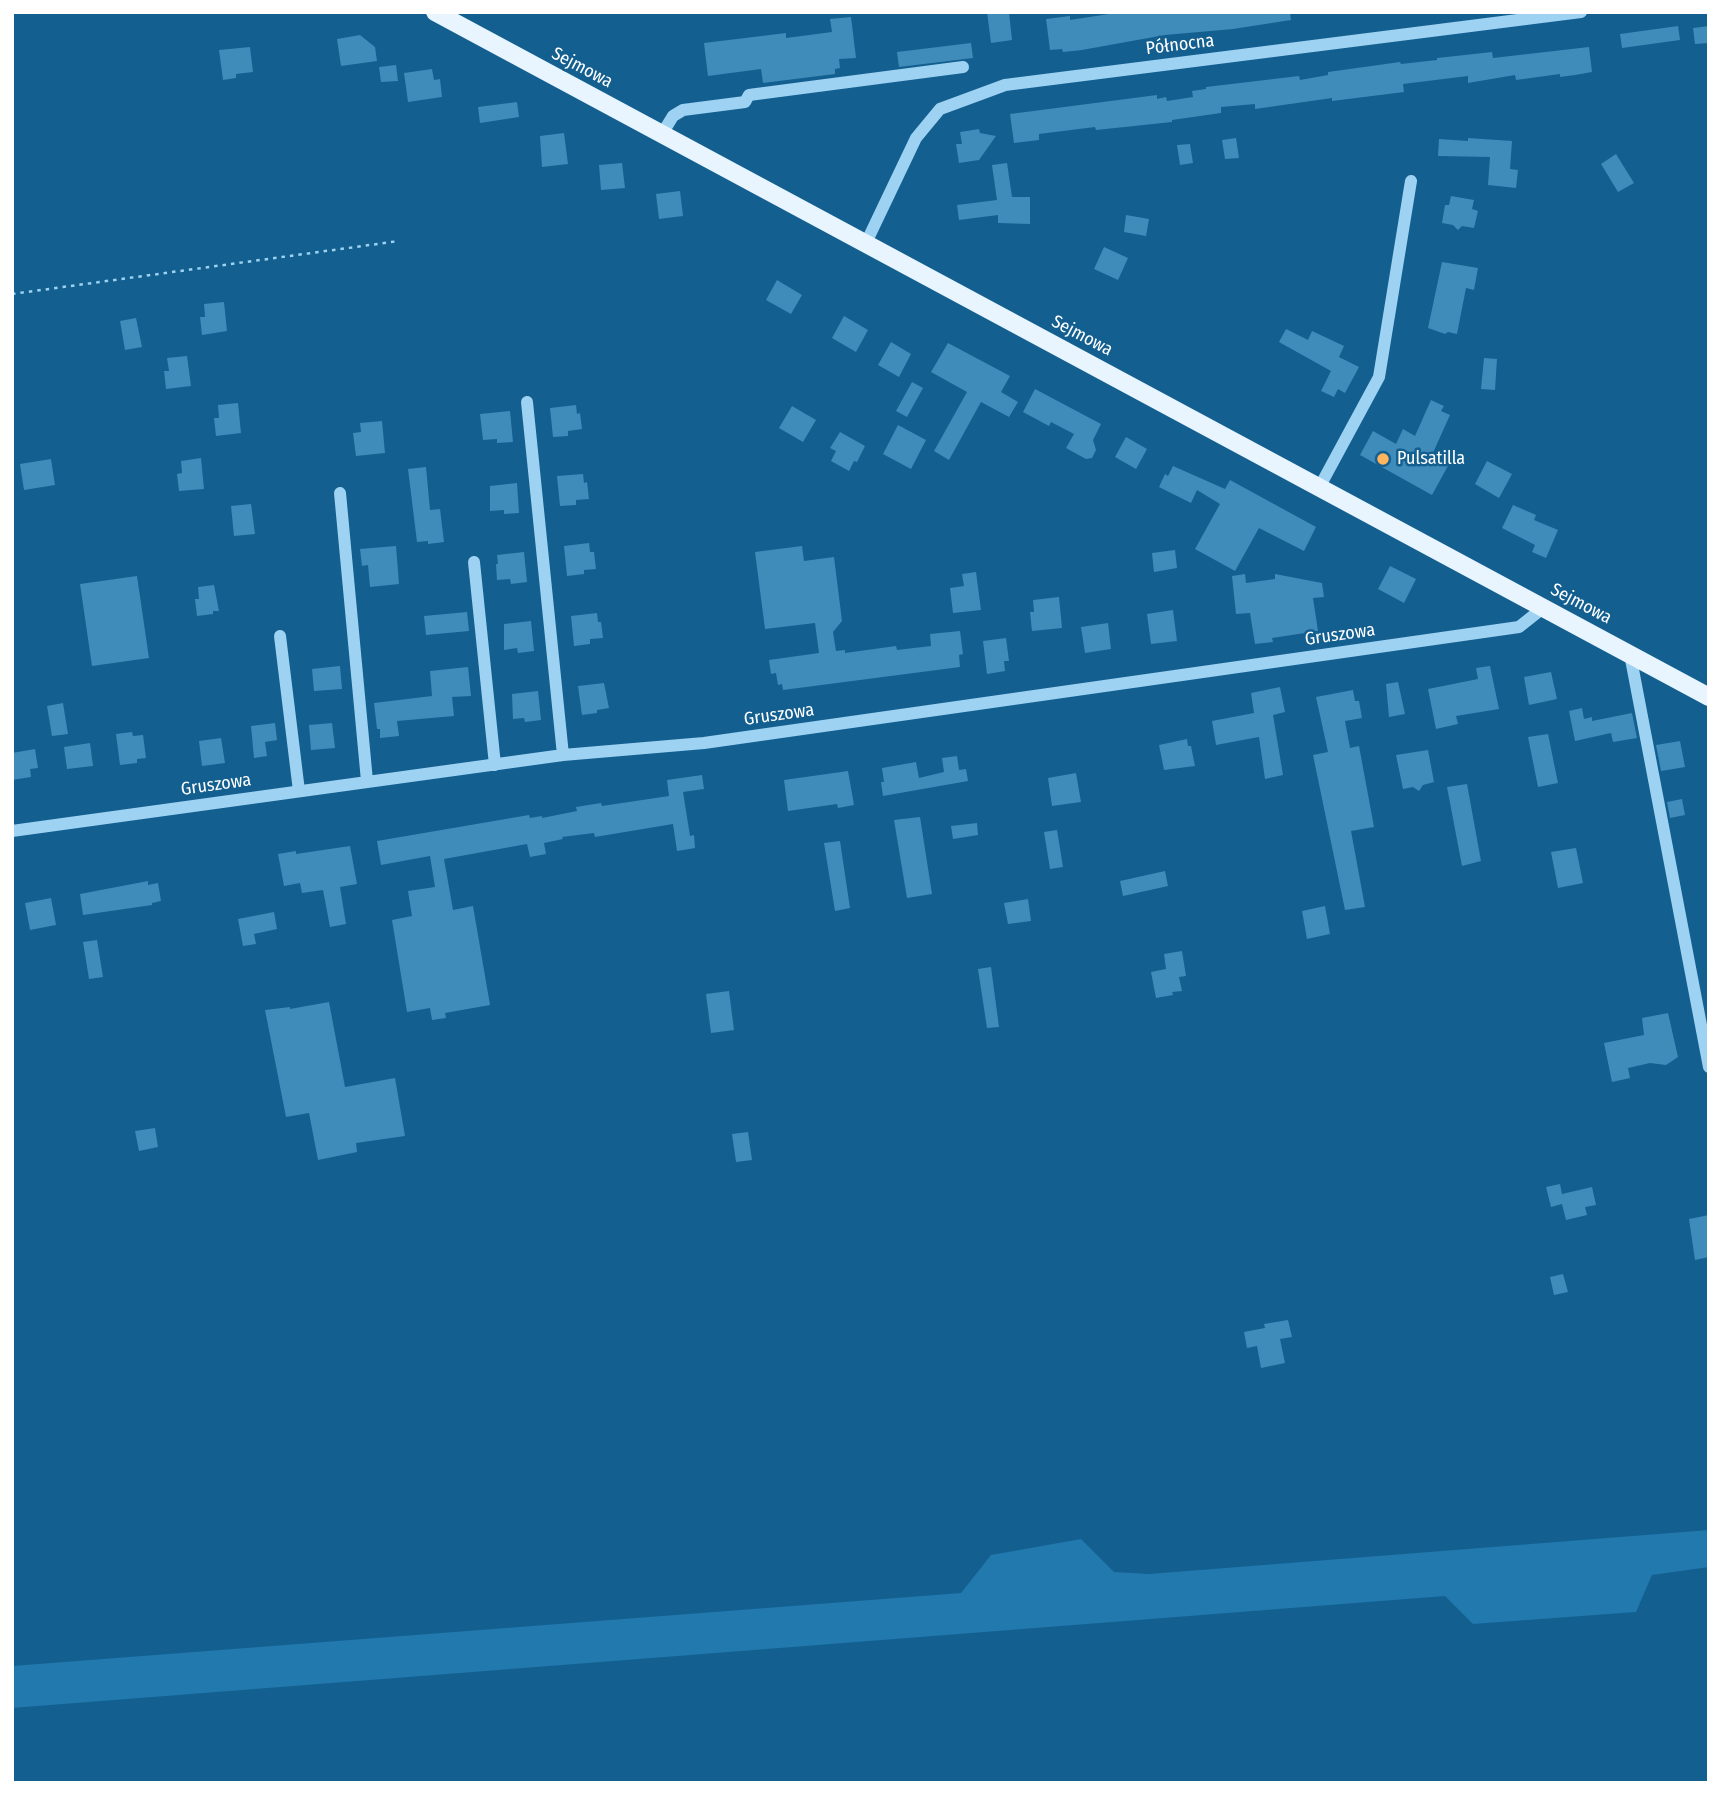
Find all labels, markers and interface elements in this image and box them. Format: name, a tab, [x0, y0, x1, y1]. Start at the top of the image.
street label: Północna	[1145, 30, 1215, 60]
street label: Sejmowa	[548, 43, 616, 93]
street label: Sejmowa	[1048, 311, 1116, 361]
place label: Pulsatilla	[1397, 448, 1465, 470]
marker: Pulsatilla	[1375, 451, 1391, 467]
street label: Sejmowa	[1547, 579, 1615, 629]
street label: Gruszowa	[1304, 619, 1376, 651]
street label: Gruszowa	[743, 699, 815, 731]
street label: Gruszowa	[180, 769, 252, 801]

